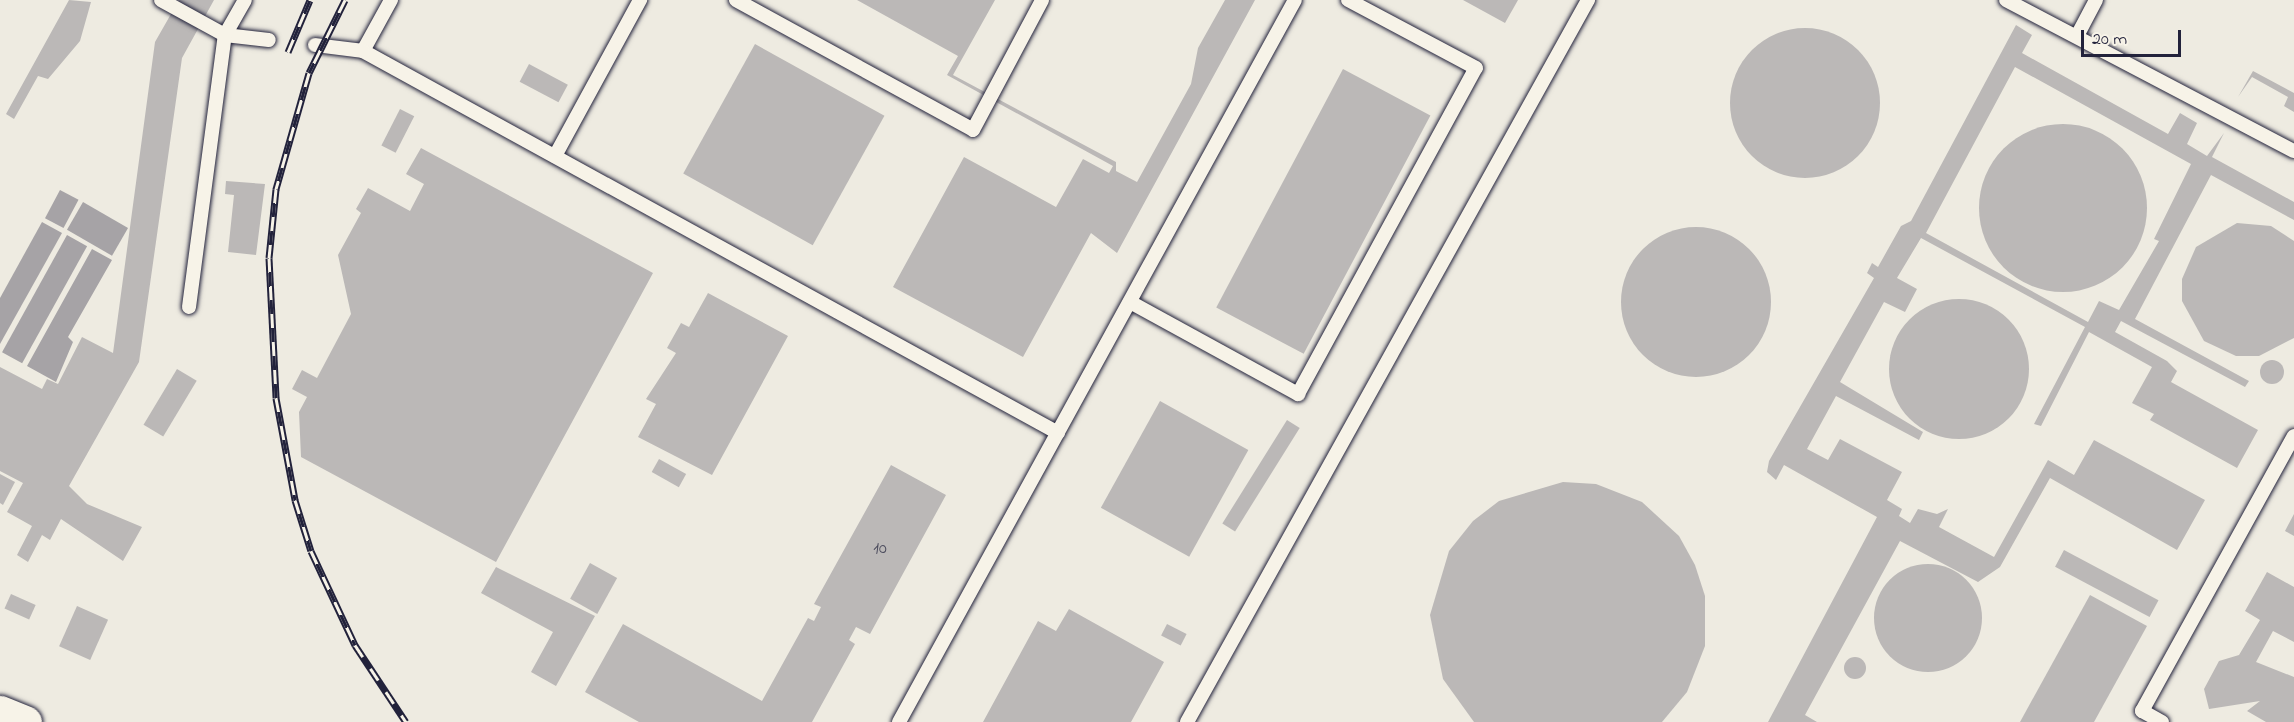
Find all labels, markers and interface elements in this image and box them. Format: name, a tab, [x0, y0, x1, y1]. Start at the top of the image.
scale bar	[2084, 18, 2184, 56]
text: 20 m	[2092, 27, 2127, 53]
house number: 10	[873, 538, 887, 560]

